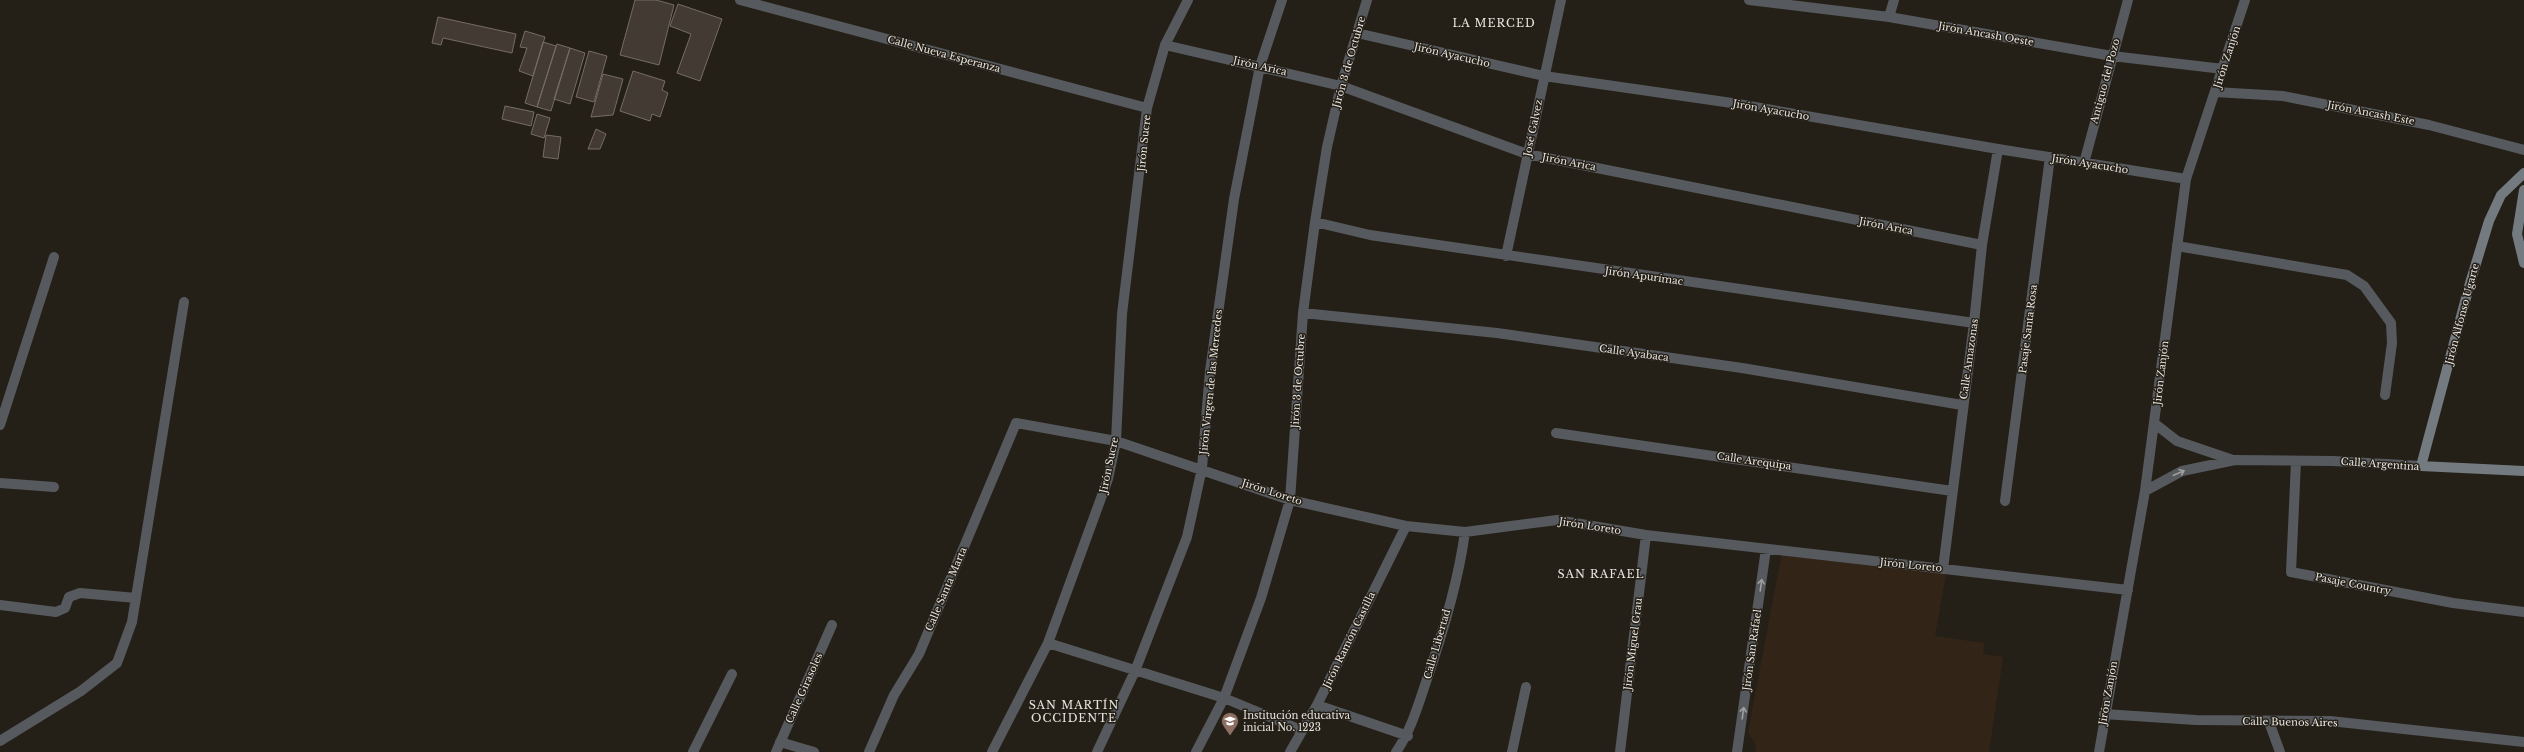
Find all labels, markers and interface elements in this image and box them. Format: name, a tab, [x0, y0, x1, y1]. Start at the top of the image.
street label: Jirón 3 de Octubre	[1329, 14, 1368, 111]
district label: LA MERCED	[1452, 16, 1536, 30]
street label: Jirón Ancash Oeste	[1935, 19, 2035, 49]
street label: Jirón Zanjón	[2210, 24, 2243, 92]
street label: Calle Nueva Esperanza	[886, 33, 1002, 75]
street label: Antiguo del Pozo	[2087, 37, 2123, 126]
street label: Jirón Ayacucho	[1411, 39, 1492, 70]
street label: Jirón Arica	[1230, 53, 1289, 79]
street label: Jirón Ayacucho	[1730, 97, 1811, 123]
street label: José Galvez	[1520, 98, 1545, 160]
street label: Jirón Ancash Este	[2324, 98, 2416, 128]
street label: Jirón Sucre	[1134, 114, 1153, 174]
street label: Jirón Arica	[1539, 150, 1597, 174]
street label: Jirón Ayacucho	[2049, 151, 2130, 177]
street label: Jirón Arica	[1856, 214, 1914, 238]
street label: Jirón Alfonso Ugarte	[2442, 262, 2482, 368]
street label: Jirón Apurímac	[1602, 264, 1685, 288]
street label: Pasaje Santa Rosa	[2016, 283, 2040, 374]
street label: Jirón Virgen de las Mercedes	[1197, 308, 1225, 457]
street label: Calle Amazonas	[1957, 317, 1981, 400]
street label: Jirón 3 de Octubre	[1288, 333, 1308, 431]
street label: Jirón Zanjón	[2150, 340, 2171, 408]
street label: Calle Ayabaca	[1598, 342, 1670, 364]
street label: Jirón Sucre	[1096, 435, 1121, 496]
street label: Calle Arequipa	[1716, 449, 1793, 473]
street label: Calle Argentina	[2340, 455, 2420, 473]
one-way arrow	[2173, 468, 2185, 476]
street label: Jirón Loreto	[1238, 476, 1304, 508]
street label: Jirón Loreto	[1556, 514, 1622, 537]
street label: Calle Santa Marta	[922, 545, 970, 633]
street label: Jirón Loreto	[1877, 555, 1943, 575]
district label: SAN RAFAEL	[1558, 567, 1644, 581]
street label: Pasaje Country	[2314, 570, 2393, 598]
one-way arrow	[1757, 579, 1765, 592]
street label: Jirón Ramón Castilla	[1319, 589, 1378, 692]
street label: Jirón Miguel Grau	[1621, 597, 1645, 693]
street label: Calle Libertad	[1421, 607, 1453, 681]
street label: Jirón San Rafael	[1740, 608, 1764, 693]
street label: Calle Girasoles	[783, 650, 826, 725]
street label: Jirón Zanjón	[2096, 660, 2120, 728]
district label: SAN MARTÍN OCCIDENTE	[1029, 698, 1119, 725]
one-way arrow	[1739, 707, 1747, 720]
place label: Institución educativa inicial No. 1223	[1243, 709, 1351, 734]
school or university icon: Institución educativa inicial No. 1223	[1220, 711, 1240, 736]
street label: Calle Buenos Aires	[2242, 715, 2338, 729]

